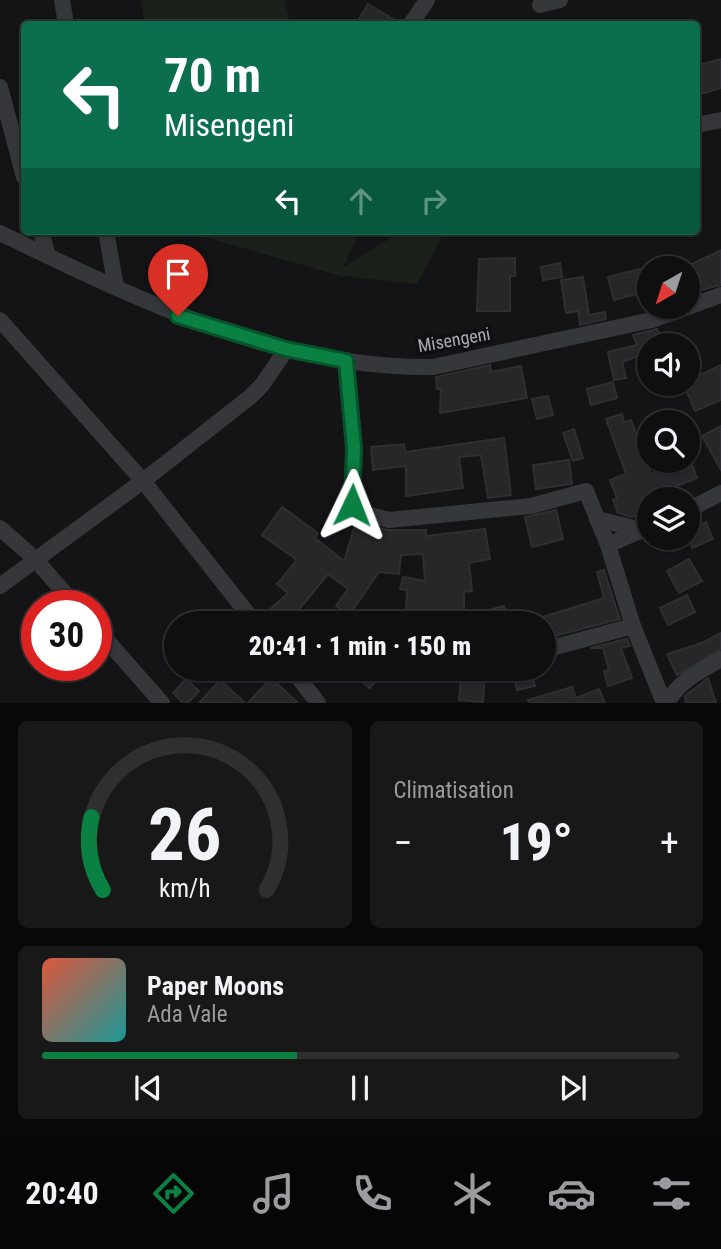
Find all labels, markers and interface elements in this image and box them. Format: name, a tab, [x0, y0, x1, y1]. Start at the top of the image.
text: 70 m	[164, 47, 261, 104]
icon: left	[49, 49, 140, 140]
text: Misengeni	[164, 106, 294, 144]
icon: left	[269, 182, 307, 220]
icon: ahead	[342, 182, 380, 220]
icon: right	[415, 182, 453, 220]
pin	[148, 244, 208, 316]
icon: arrive	[159, 255, 197, 293]
north arrow	[637, 256, 700, 318]
map controls	[637, 256, 700, 550]
street label: Misengeni	[416, 323, 492, 356]
button: sound	[637, 333, 700, 396]
button: search	[637, 410, 700, 473]
position arrow	[315, 468, 389, 542]
button: layers	[637, 487, 700, 550]
speed limit sign: 30	[21, 590, 112, 681]
text: 20:41 · 1 min · 150 m	[249, 631, 471, 661]
text: Climatisation	[394, 777, 514, 804]
text: 26	[148, 793, 222, 879]
text: 19°	[500, 812, 573, 873]
text: −	[394, 821, 413, 865]
text: +	[660, 821, 679, 865]
text: km/h	[159, 874, 210, 903]
text: Paper Moons	[147, 971, 284, 1001]
text: Ada Vale	[147, 1001, 227, 1028]
icon: previous	[129, 1069, 167, 1107]
icon: pause	[341, 1069, 379, 1107]
icon: next	[554, 1069, 592, 1107]
icon: directions	[149, 1169, 198, 1218]
icon: music	[249, 1169, 298, 1218]
icon: phone	[348, 1169, 397, 1218]
icon: climate	[448, 1169, 497, 1218]
icon: car	[547, 1169, 596, 1218]
icon: filters	[647, 1169, 696, 1218]
text: 20:40	[25, 1174, 99, 1212]

